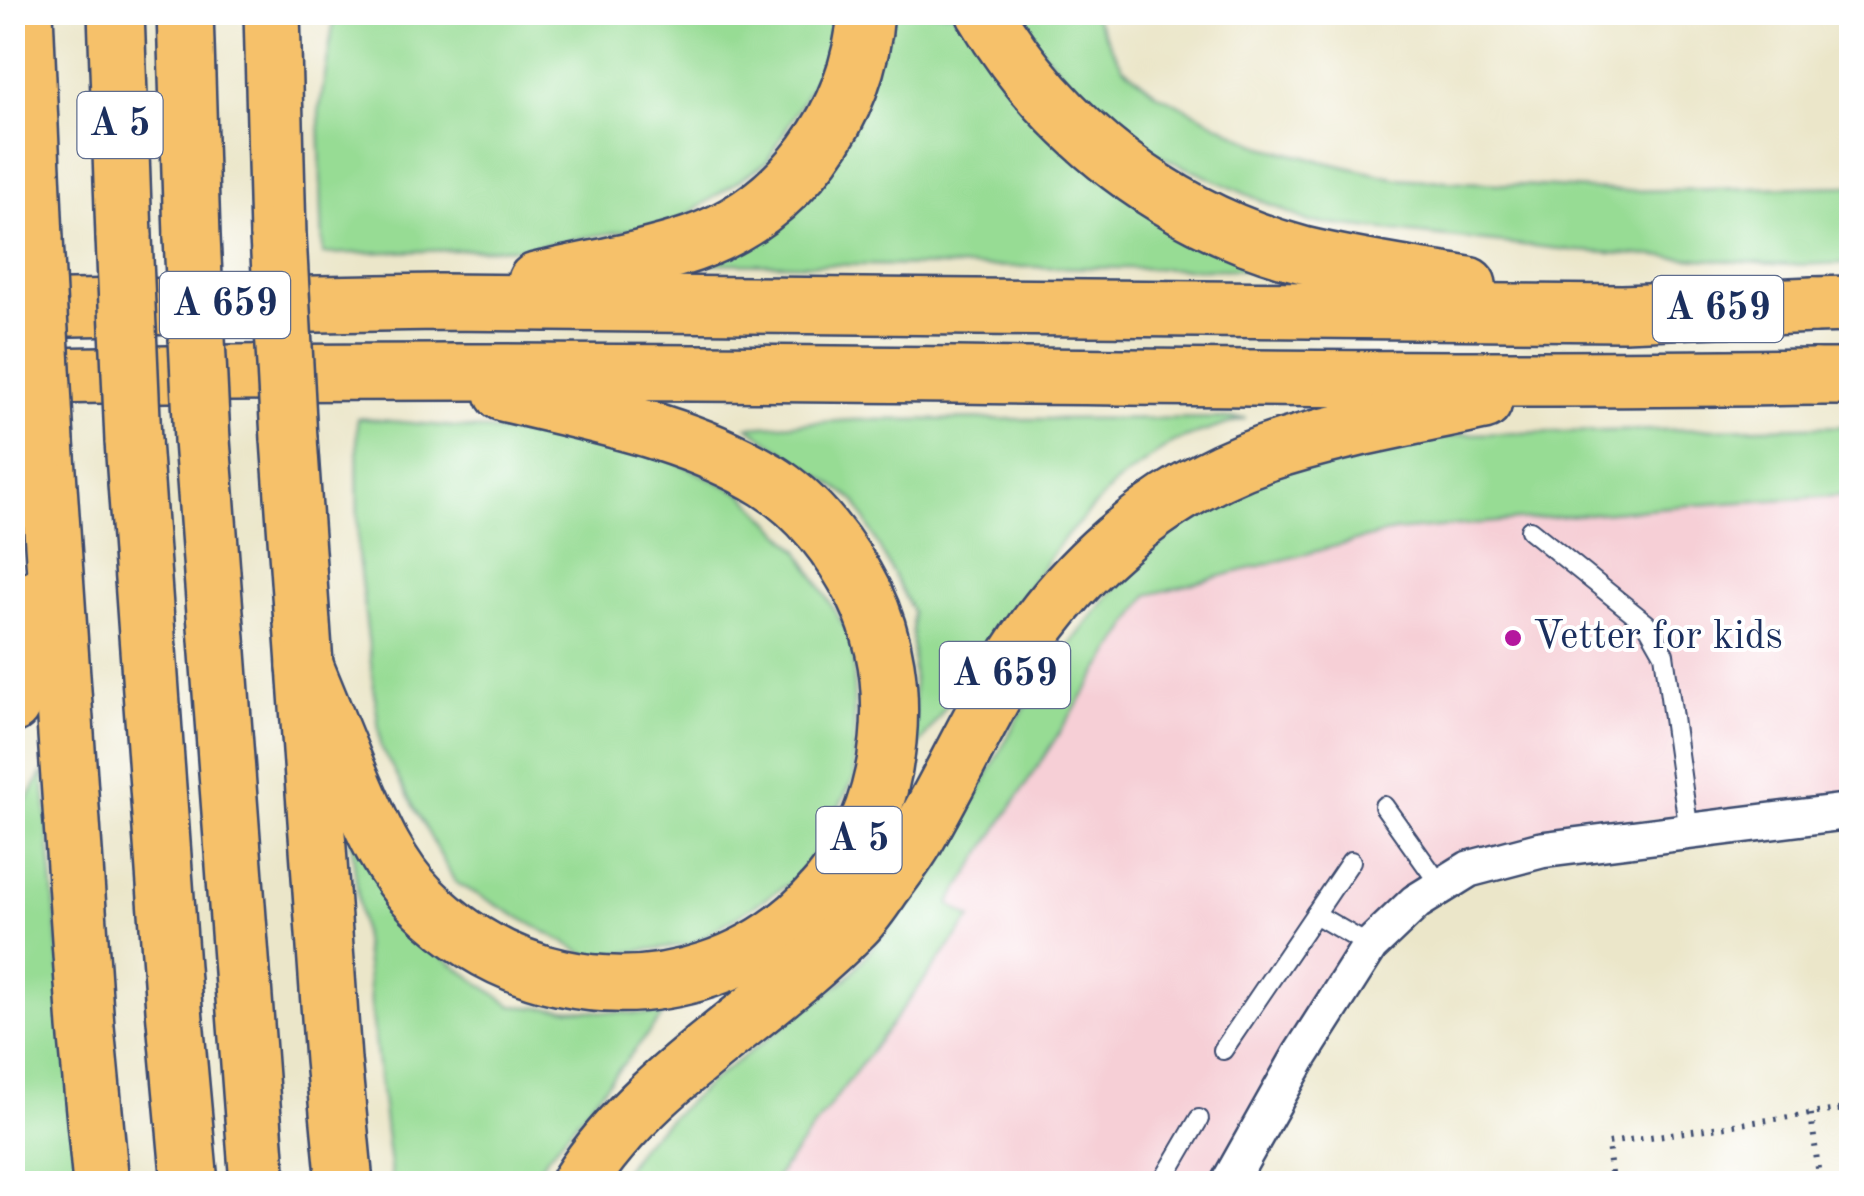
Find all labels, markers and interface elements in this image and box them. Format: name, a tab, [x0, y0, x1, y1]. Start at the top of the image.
road number: A 5	[78, 92, 162, 158]
road number: A 659	[160, 272, 290, 338]
road number: A 659	[1653, 276, 1783, 342]
place label: Vetter for kids	[1533, 618, 1783, 658]
marker: Vetter for kids	[1502, 627, 1524, 649]
road number: A 659	[940, 642, 1070, 708]
road number: A 5	[816, 807, 902, 873]

